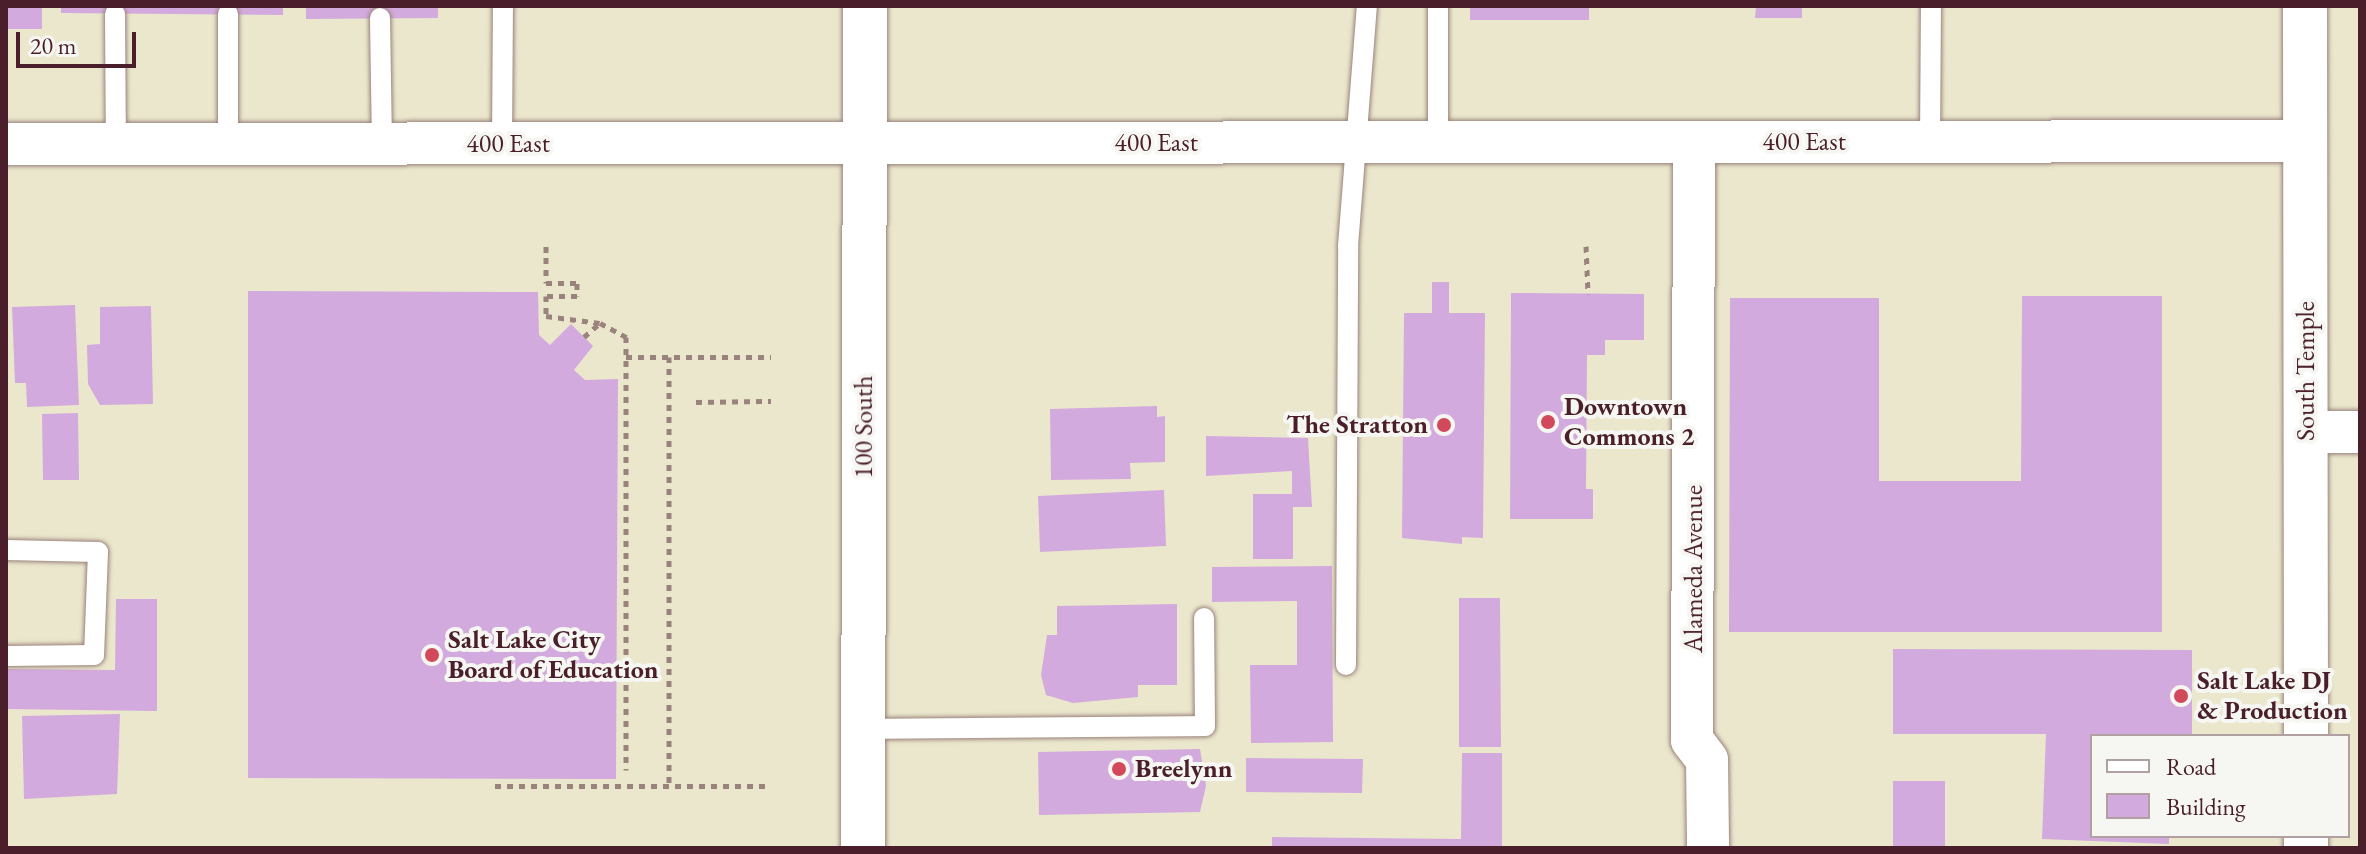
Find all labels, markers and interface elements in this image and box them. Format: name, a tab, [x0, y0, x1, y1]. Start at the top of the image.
scale bar	[20, 16, 140, 66]
text: 20 m	[30, 30, 77, 61]
street label: 400 East	[1762, 126, 1846, 158]
street label: 400 East	[1114, 127, 1198, 159]
street label: 400 East	[466, 128, 550, 160]
street label: South Temple	[2290, 301, 2322, 441]
street label: 100 South	[848, 376, 880, 478]
place label: Downtown Commons 2	[1564, 391, 1695, 452]
place label: The Stratton	[1286, 409, 1428, 441]
marker: Downtown Commons 2	[1539, 413, 1557, 431]
marker: The Stratton	[1435, 416, 1453, 434]
street label: Alameda Avenue	[1678, 485, 1710, 653]
place label: Salt Lake City Board of Education	[448, 624, 658, 686]
marker: Salt Lake City Board of Education	[423, 646, 441, 664]
place label: Salt Lake DJ & Production	[2197, 665, 2348, 726]
marker: Salt Lake DJ & Production	[2172, 687, 2190, 705]
legend	[2090, 734, 2350, 838]
text: Road	[2166, 751, 2216, 782]
place label: Breelynn	[1135, 753, 1232, 785]
marker: Breelynn	[1110, 760, 1128, 778]
text: Building	[2166, 791, 2246, 822]

